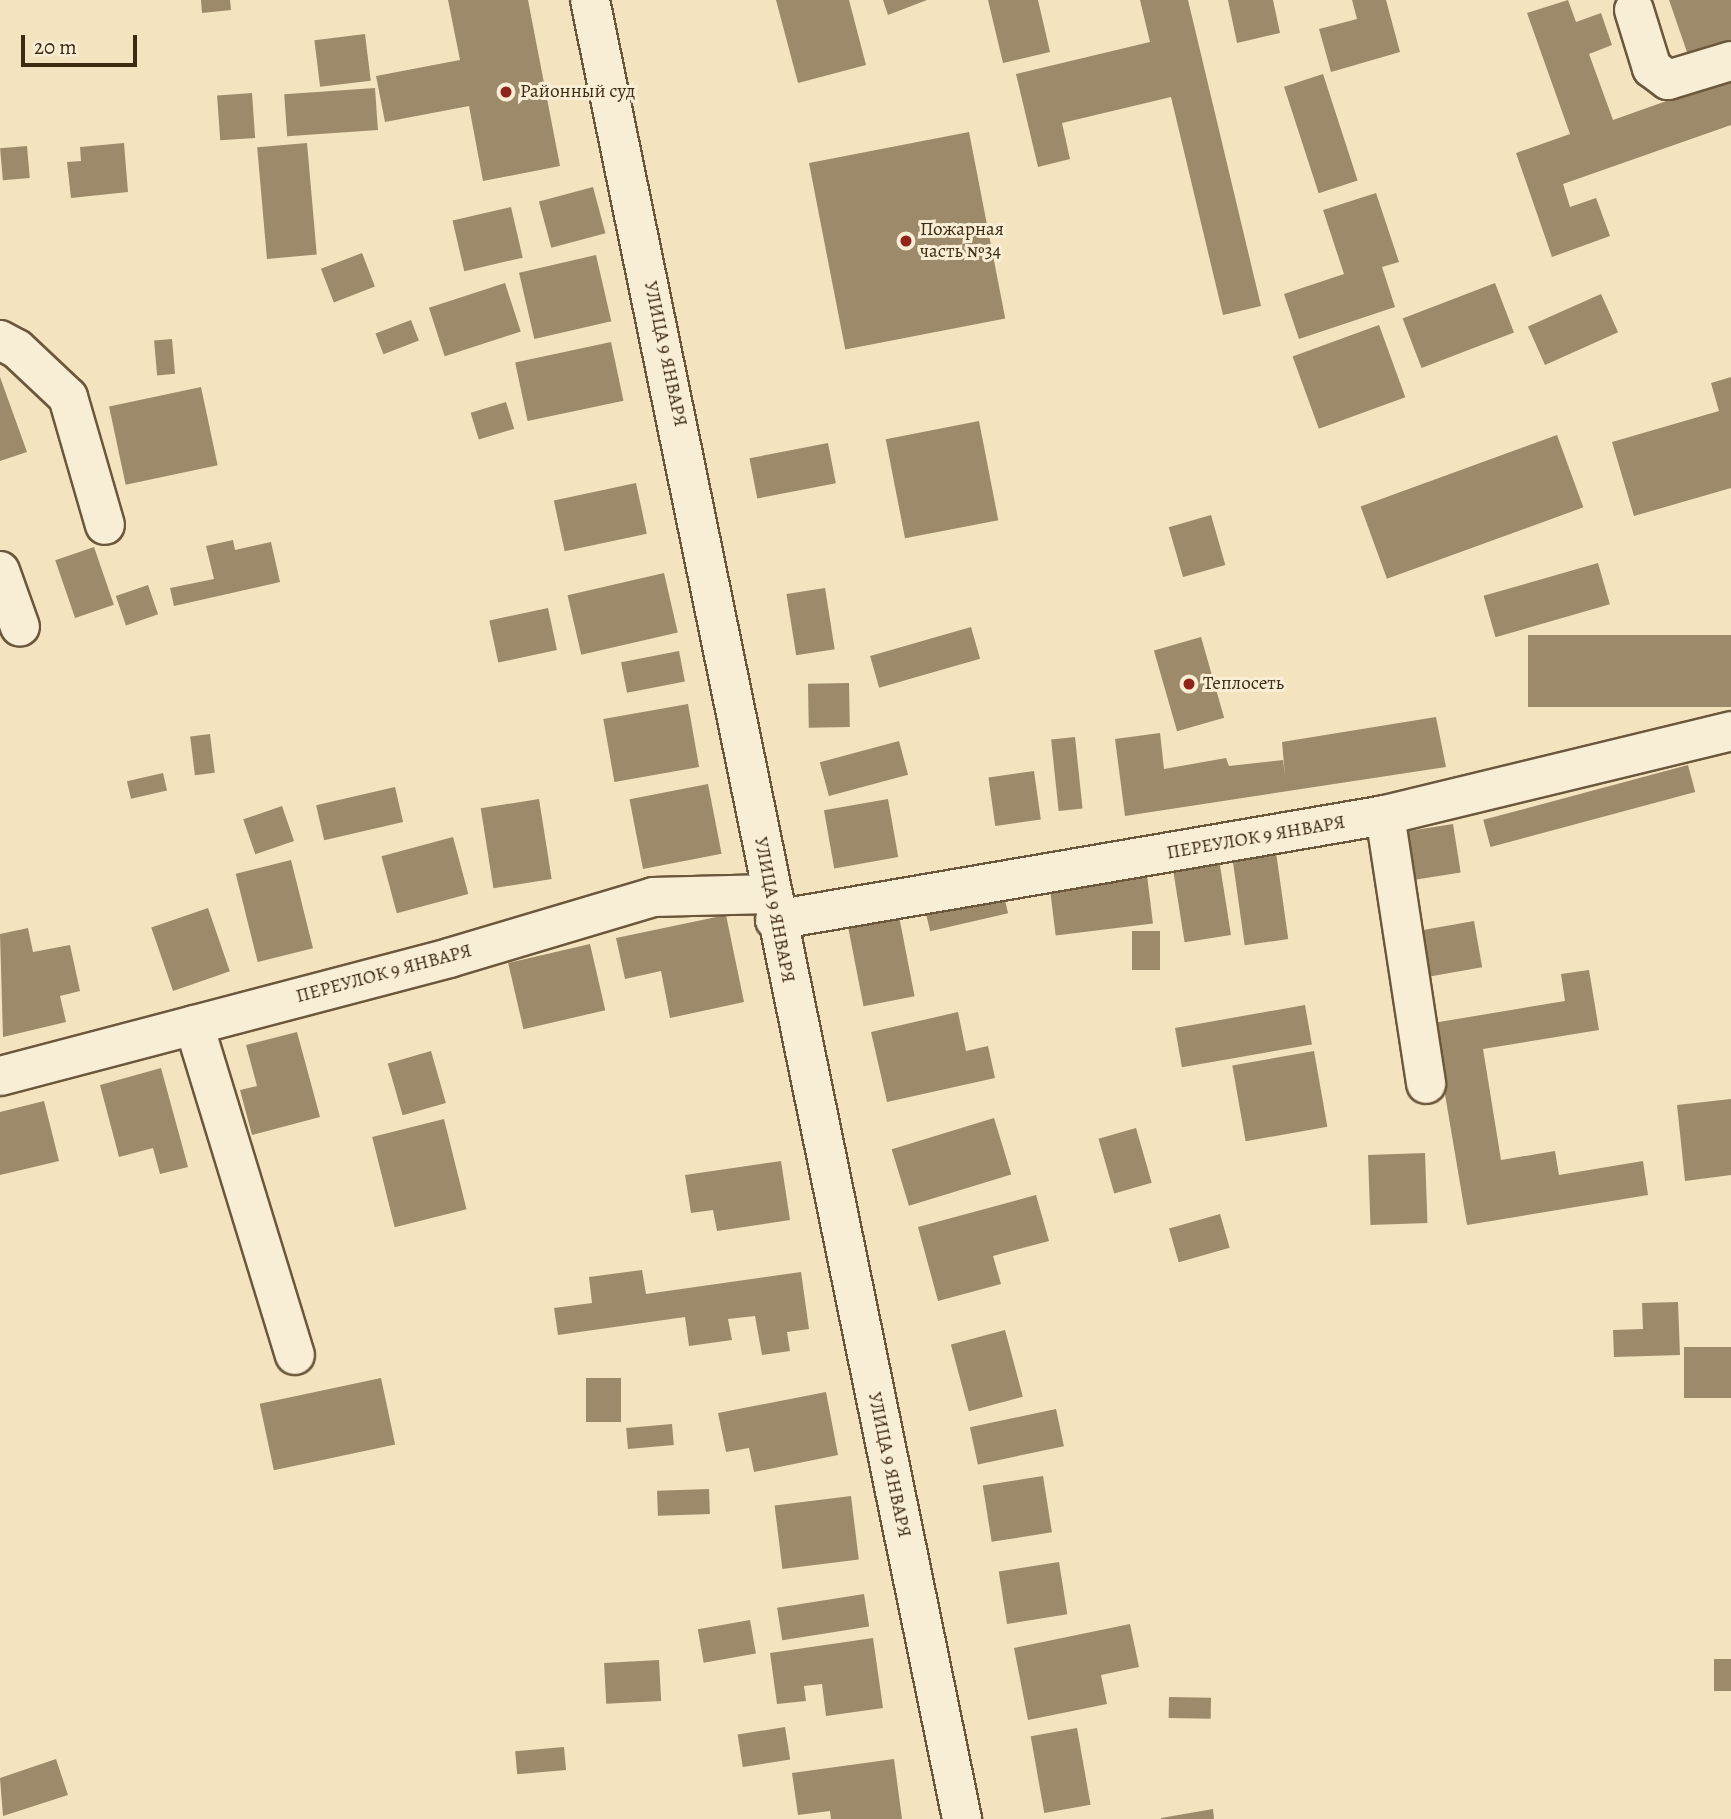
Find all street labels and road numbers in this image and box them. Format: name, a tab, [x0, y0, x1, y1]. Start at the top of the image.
street label: УЛИЦА 9 ЯНВАРЯ	[638, 279, 692, 429]
street label: ПЕРЕУЛОК 9 ЯНВАРЯ	[1165, 811, 1347, 865]
street label: УЛИЦА 9 ЯНВАРЯ	[749, 835, 799, 985]
street label: ПЕРЕУЛОК 9 ЯНВАРЯ	[294, 940, 474, 1008]
street label: УЛИЦА 9 ЯНВАРЯ	[862, 1390, 916, 1540]

